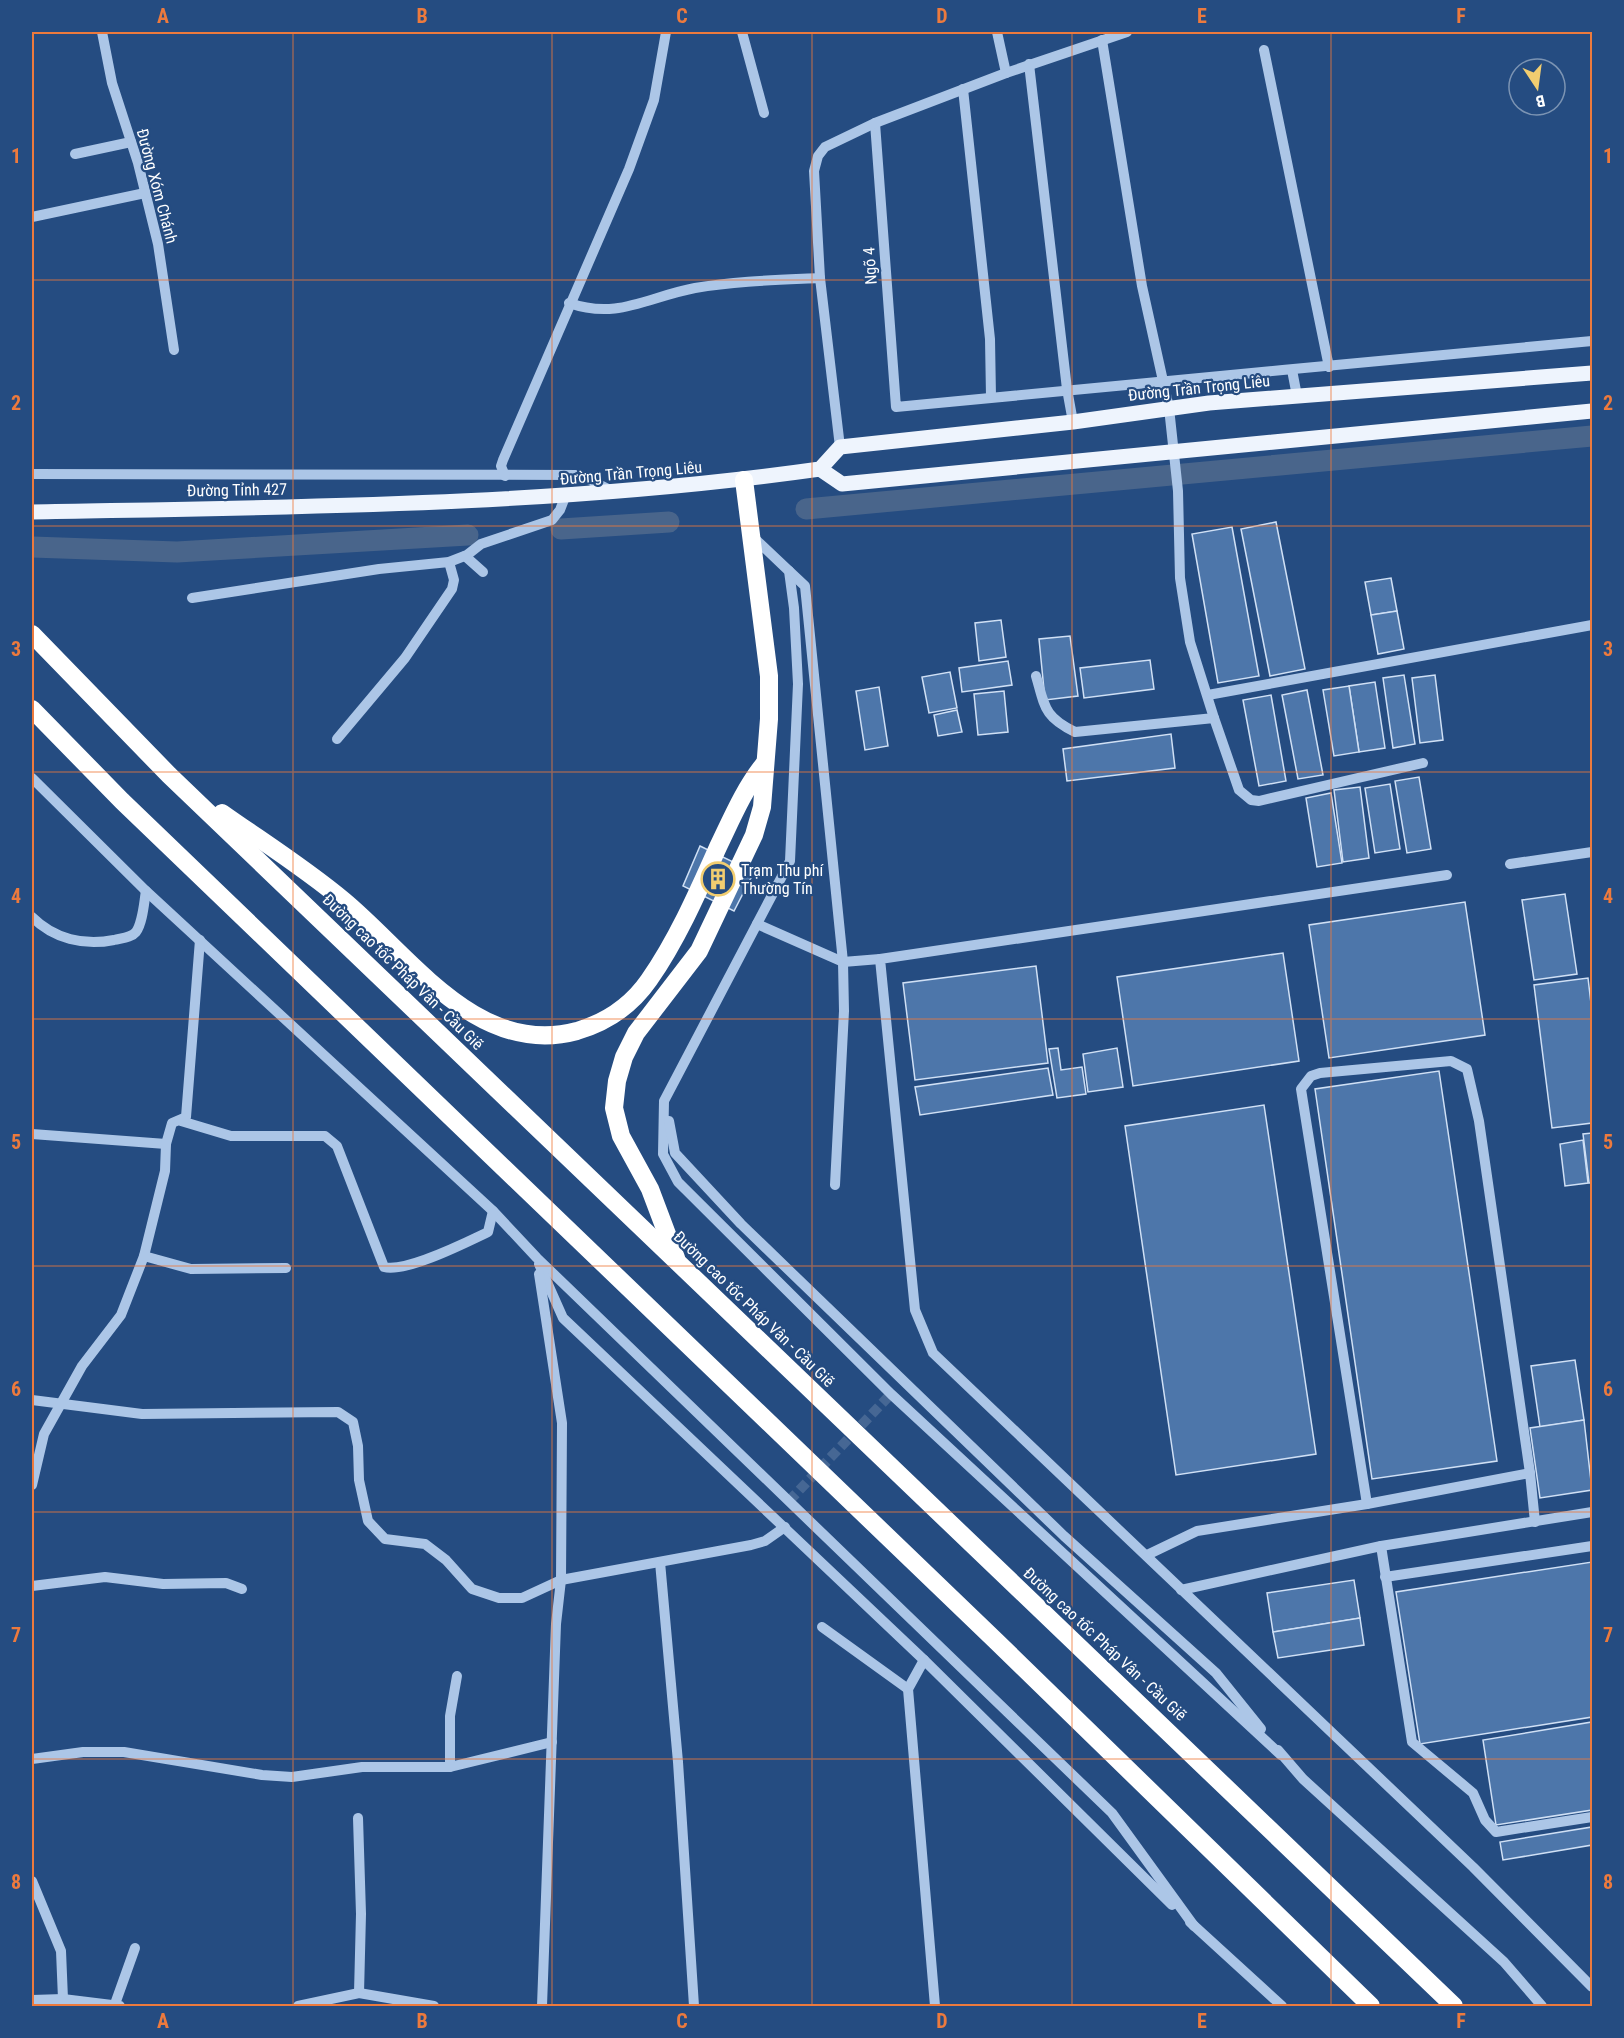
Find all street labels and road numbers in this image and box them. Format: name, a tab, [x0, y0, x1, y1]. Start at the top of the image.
street label: Đường Xóm Chánh	[133, 127, 181, 245]
street label: Ngõ 4	[859, 247, 881, 285]
street label: Đường Trần Trọng Liêu	[1127, 371, 1271, 405]
street label: Đường Trần Trọng Liêu	[559, 457, 703, 489]
street label: Đường Tỉnh 427	[187, 480, 287, 500]
street label: Đường cao tốc Pháp Vân - Cầu Giẽ	[319, 890, 487, 1054]
street label: Đường cao tốc Pháp Vân - Cầu Giẽ	[670, 1227, 838, 1391]
street label: Đường cao tốc Pháp Vân - Cầu Giẽ	[1020, 1563, 1190, 1725]

